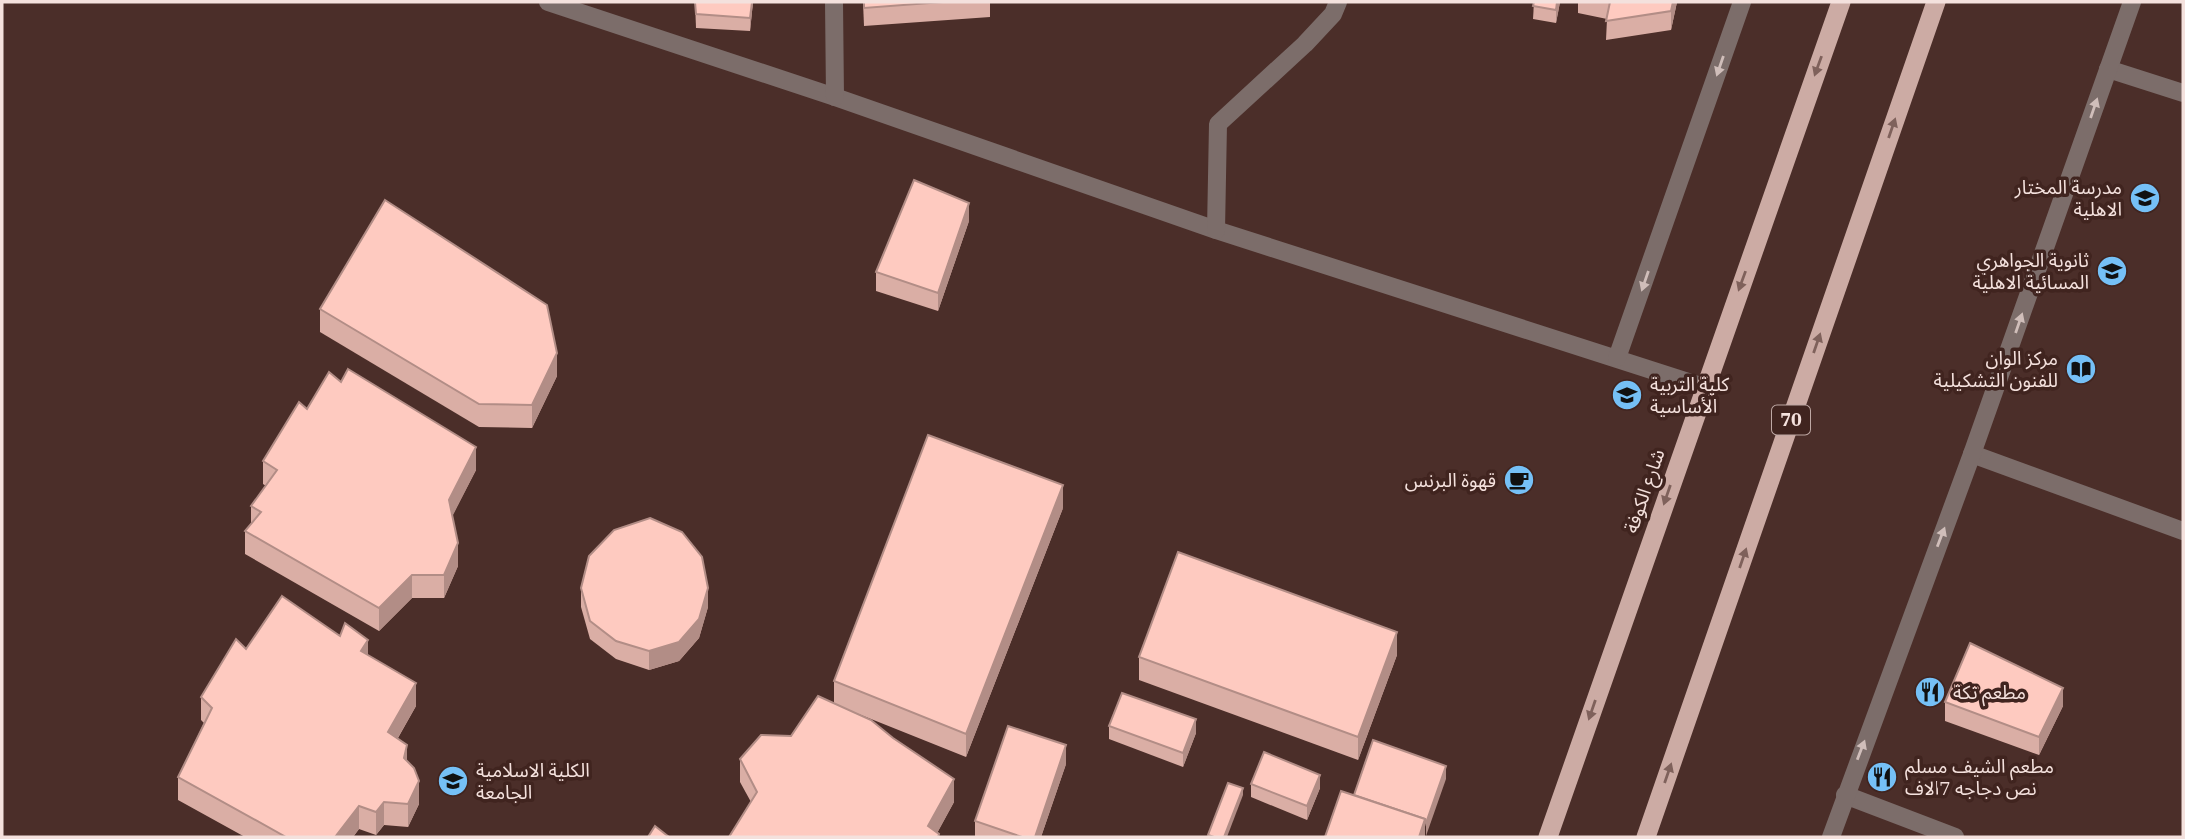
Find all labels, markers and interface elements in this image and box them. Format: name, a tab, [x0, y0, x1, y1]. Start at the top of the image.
one-way arrow	[1714, 56, 1725, 77]
one-way arrow	[1812, 56, 1823, 77]
one-way arrow	[2089, 98, 2100, 119]
one-way arrow	[1887, 117, 1898, 138]
place label: مدرسة المختار الاهلية	[2014, 175, 2122, 221]
school or university icon: مدرسة المختار الاهلية	[2128, 181, 2162, 215]
place label: ثانوية الجواهري المسائية الاهلية	[1973, 248, 2089, 294]
school or university icon: ثانوية الجواهري المسائية الاهلية	[2095, 254, 2129, 288]
one-way arrow	[1639, 270, 1650, 291]
one-way arrow	[1736, 270, 1747, 291]
one-way arrow	[2014, 312, 2025, 333]
one-way arrow	[1812, 332, 1823, 353]
place label: مركز الوان للفنون التشكيلية	[1934, 346, 2058, 392]
library icon: مركز الوان للفنون التشكيلية	[2064, 352, 2098, 386]
place label: كلية التربية الأساسية	[1650, 372, 1730, 418]
school or university icon: كلية التربية الأساسية	[1610, 378, 1644, 412]
road number: 70	[1772, 406, 1810, 434]
street label: شارع الكوفة	[1618, 446, 1671, 537]
cafe icon: قهوة البرنس	[1502, 463, 1536, 497]
place label: قهوة البرنس	[1405, 468, 1496, 492]
one-way arrow	[1661, 485, 1672, 506]
one-way arrow	[1936, 526, 1947, 547]
one-way arrow	[1738, 547, 1749, 568]
restaurant icon: مطعم تكة	[1913, 675, 1947, 709]
place label: مطعم تكة	[1953, 680, 2026, 707]
one-way arrow	[1586, 700, 1597, 721]
one-way arrow	[1856, 739, 1867, 760]
place label: مطعم الشيف مسلم نص دجاجه 7الاف	[1905, 754, 2054, 800]
place label: الكلية الاسلامية الجامعة	[476, 758, 590, 804]
restaurant icon: مطعم الشيف مسلم نص دجاجه 7الاف	[1865, 760, 1899, 794]
one-way arrow	[1663, 762, 1674, 783]
school or university icon: الكلية الاسلامية الجامعة	[436, 764, 470, 798]

